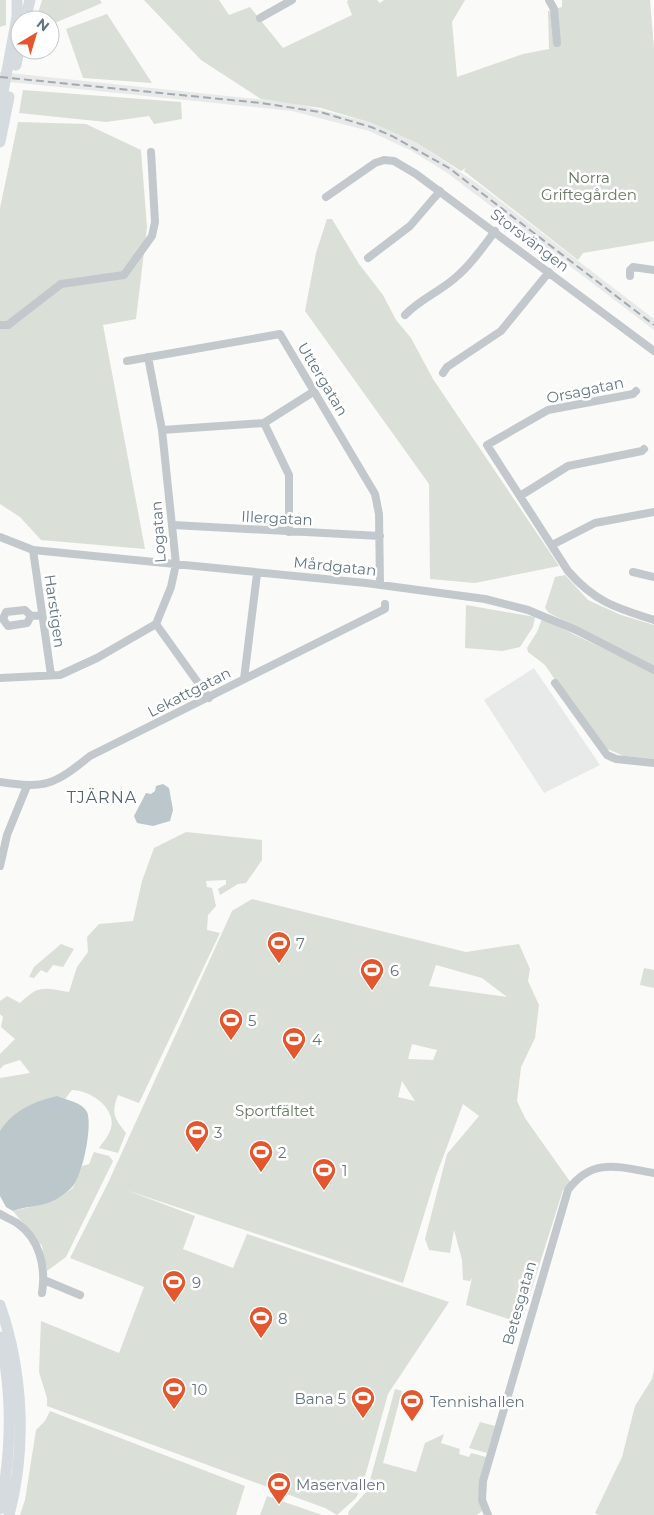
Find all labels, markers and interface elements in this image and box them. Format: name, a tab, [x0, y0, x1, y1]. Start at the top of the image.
north arrow	[10, 10, 60, 60]
text: N	[33, 14, 53, 35]
park label: Norra Griftegården	[541, 168, 637, 204]
street label: Storsvängen	[487, 204, 573, 276]
street label: Uttergatan	[294, 339, 352, 419]
street label: Orsagatan	[545, 373, 625, 407]
street label: Logatan	[146, 500, 170, 564]
street label: Illergatan	[241, 507, 313, 529]
street label: Mårdgatan	[293, 552, 377, 580]
street label: Harstigen	[40, 573, 70, 649]
street label: Lekattgatan	[144, 663, 234, 721]
district label: TJÄRNA	[67, 787, 137, 807]
sports icon: 7	[266, 930, 292, 964]
place label: 7	[296, 934, 305, 953]
sports icon: 6	[359, 957, 385, 991]
place label: 6	[390, 961, 399, 980]
sports icon: 5	[218, 1007, 244, 1041]
place label: 5	[248, 1011, 257, 1030]
sports icon: 4	[281, 1026, 307, 1060]
place label: 4	[312, 1030, 322, 1049]
park label: Sportfältet	[235, 1101, 315, 1120]
sports icon: 3	[184, 1119, 210, 1153]
place label: 3	[214, 1123, 222, 1142]
sports icon: 2	[248, 1139, 274, 1173]
place label: 2	[278, 1143, 287, 1162]
sports icon: 1	[311, 1157, 337, 1191]
place label: 1	[342, 1161, 347, 1180]
street label: Betesgatan	[498, 1259, 540, 1347]
sports icon: 9	[161, 1269, 187, 1303]
place label: 9	[192, 1273, 201, 1292]
sports icon: 8	[248, 1305, 274, 1339]
place label: 8	[278, 1309, 288, 1328]
sports icon: 10	[161, 1376, 187, 1410]
place label: 10	[192, 1380, 207, 1399]
sports icon: Bana 5	[350, 1385, 376, 1419]
sports icon: Tennishallen	[399, 1388, 425, 1422]
place label: Bana 5	[294, 1389, 346, 1408]
place label: Tennishallen	[430, 1392, 525, 1411]
sports icon: Maservallen	[266, 1471, 292, 1505]
place label: Maservallen	[296, 1475, 386, 1494]

